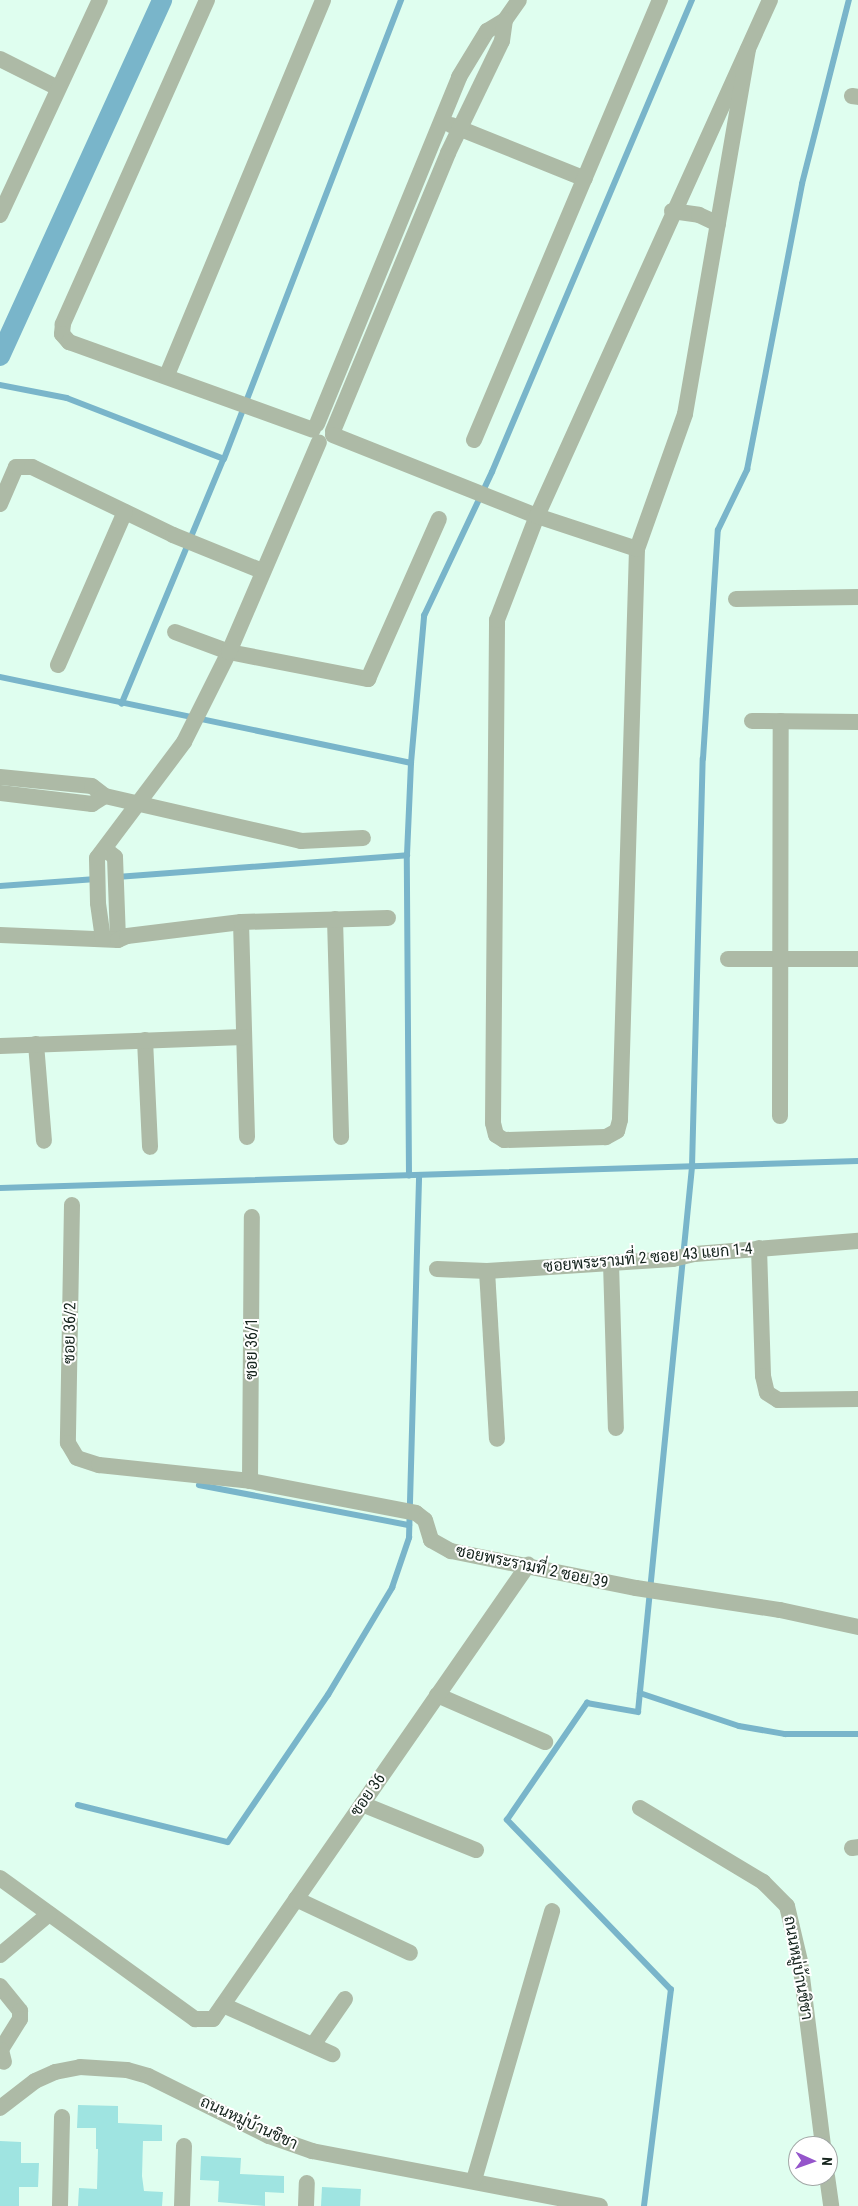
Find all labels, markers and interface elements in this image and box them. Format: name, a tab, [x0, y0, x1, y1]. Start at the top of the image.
street label: ซอยพระรามที่ 2 ซอย 43 แยก 1-4	[543, 1239, 753, 1277]
street label: ซอย 36/2	[60, 1302, 80, 1364]
street label: ซอย 36/1	[242, 1318, 262, 1380]
street label: ซอยพระรามที่ 2 ซอย 39	[454, 1541, 610, 1593]
street label: ซอย 36	[346, 1770, 390, 1820]
street label: ถนนหมู่บ้านชิชา	[779, 1915, 817, 2021]
street label: ถนนหมู่บ้านชิชา	[197, 2092, 301, 2154]
north arrow	[788, 2136, 838, 2186]
text: N	[819, 2157, 835, 2166]

